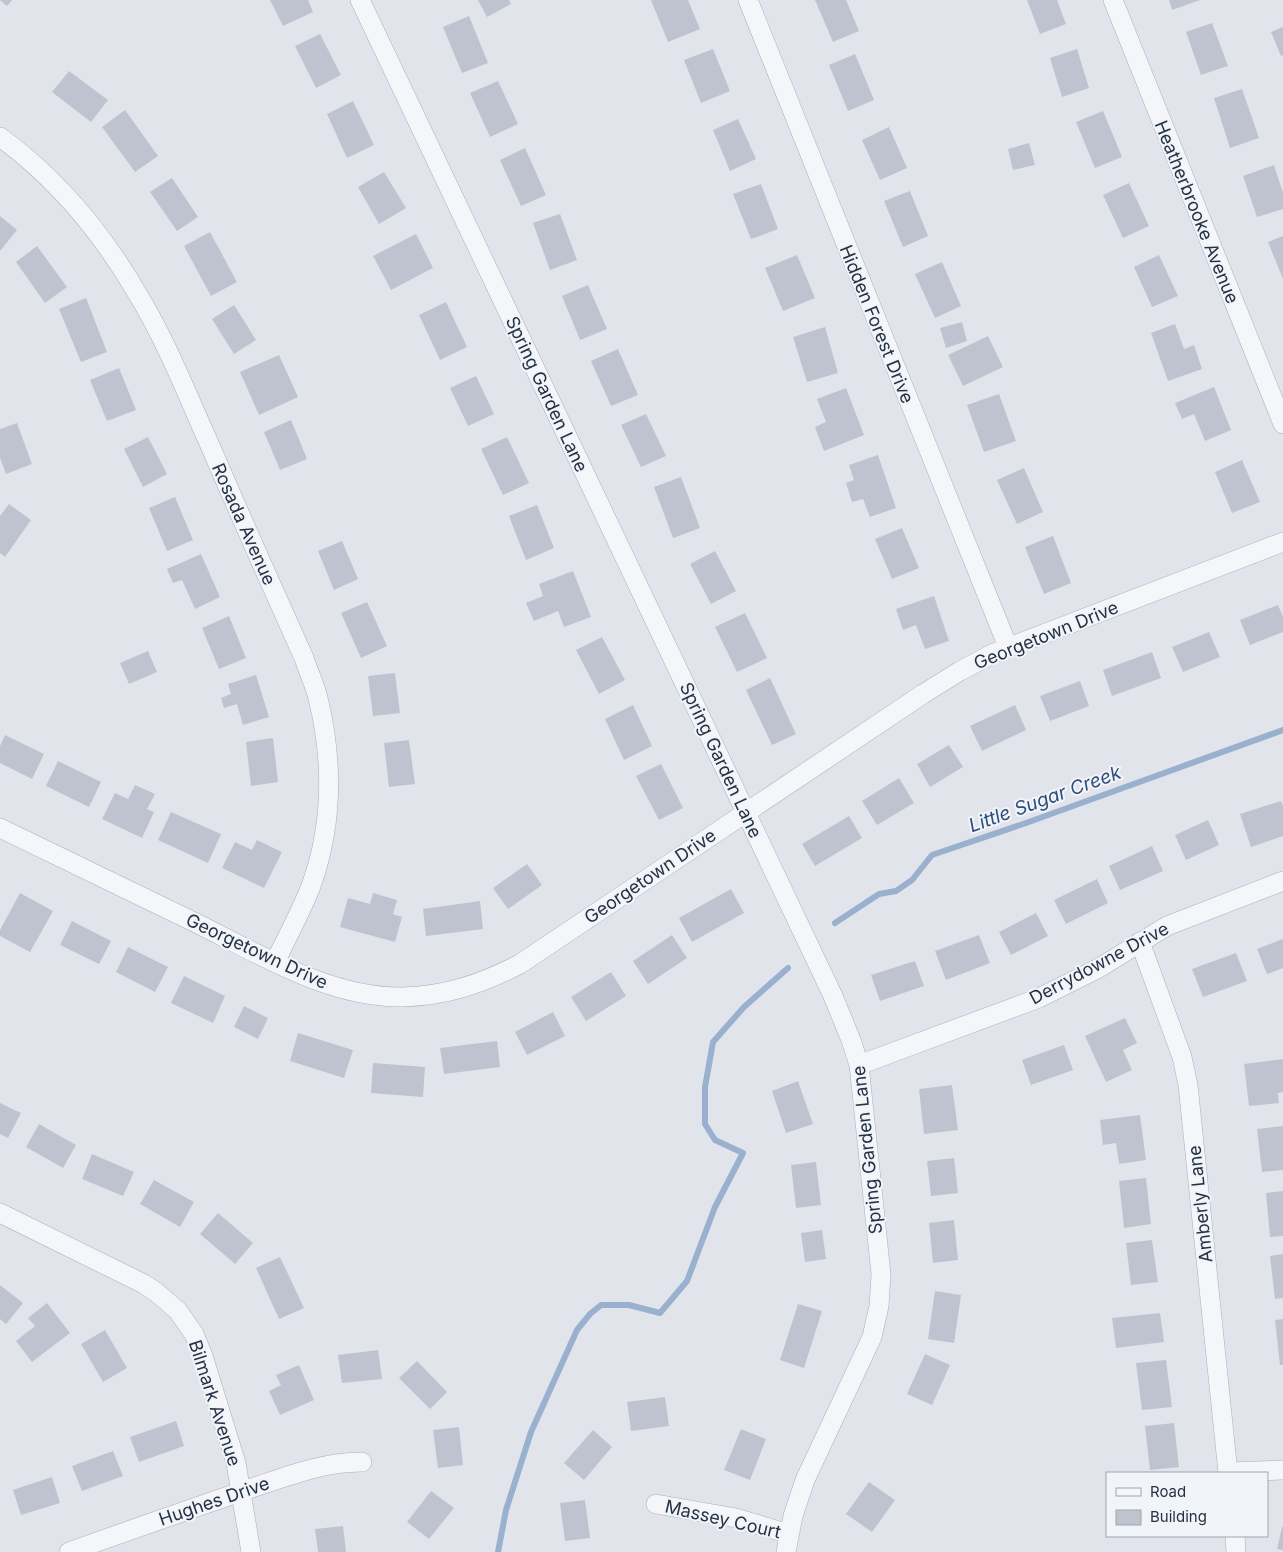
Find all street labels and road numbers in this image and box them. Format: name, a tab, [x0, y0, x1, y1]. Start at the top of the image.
street label: Heatherbrooke Avenue	[1151, 117, 1243, 307]
street label: Hidden Forest Drive	[836, 242, 918, 406]
street label: Spring Garden Lane	[502, 313, 592, 475]
street label: Rosada Avenue	[208, 460, 280, 588]
street label: Georgetown Drive	[971, 596, 1121, 674]
street label: Spring Garden Lane	[676, 679, 766, 841]
street label: Georgetown Drive	[580, 824, 720, 928]
street label: Georgetown Drive	[183, 909, 331, 993]
street label: Derrydowne Drive	[1026, 917, 1172, 1009]
street label: Spring Garden Lane	[848, 1065, 886, 1235]
street label: Amberly Lane	[1183, 1144, 1217, 1264]
street label: Bilmark Avenue	[185, 1337, 245, 1469]
street label: Hughes Drive	[156, 1472, 272, 1530]
street label: Massey Court	[663, 1495, 783, 1543]

